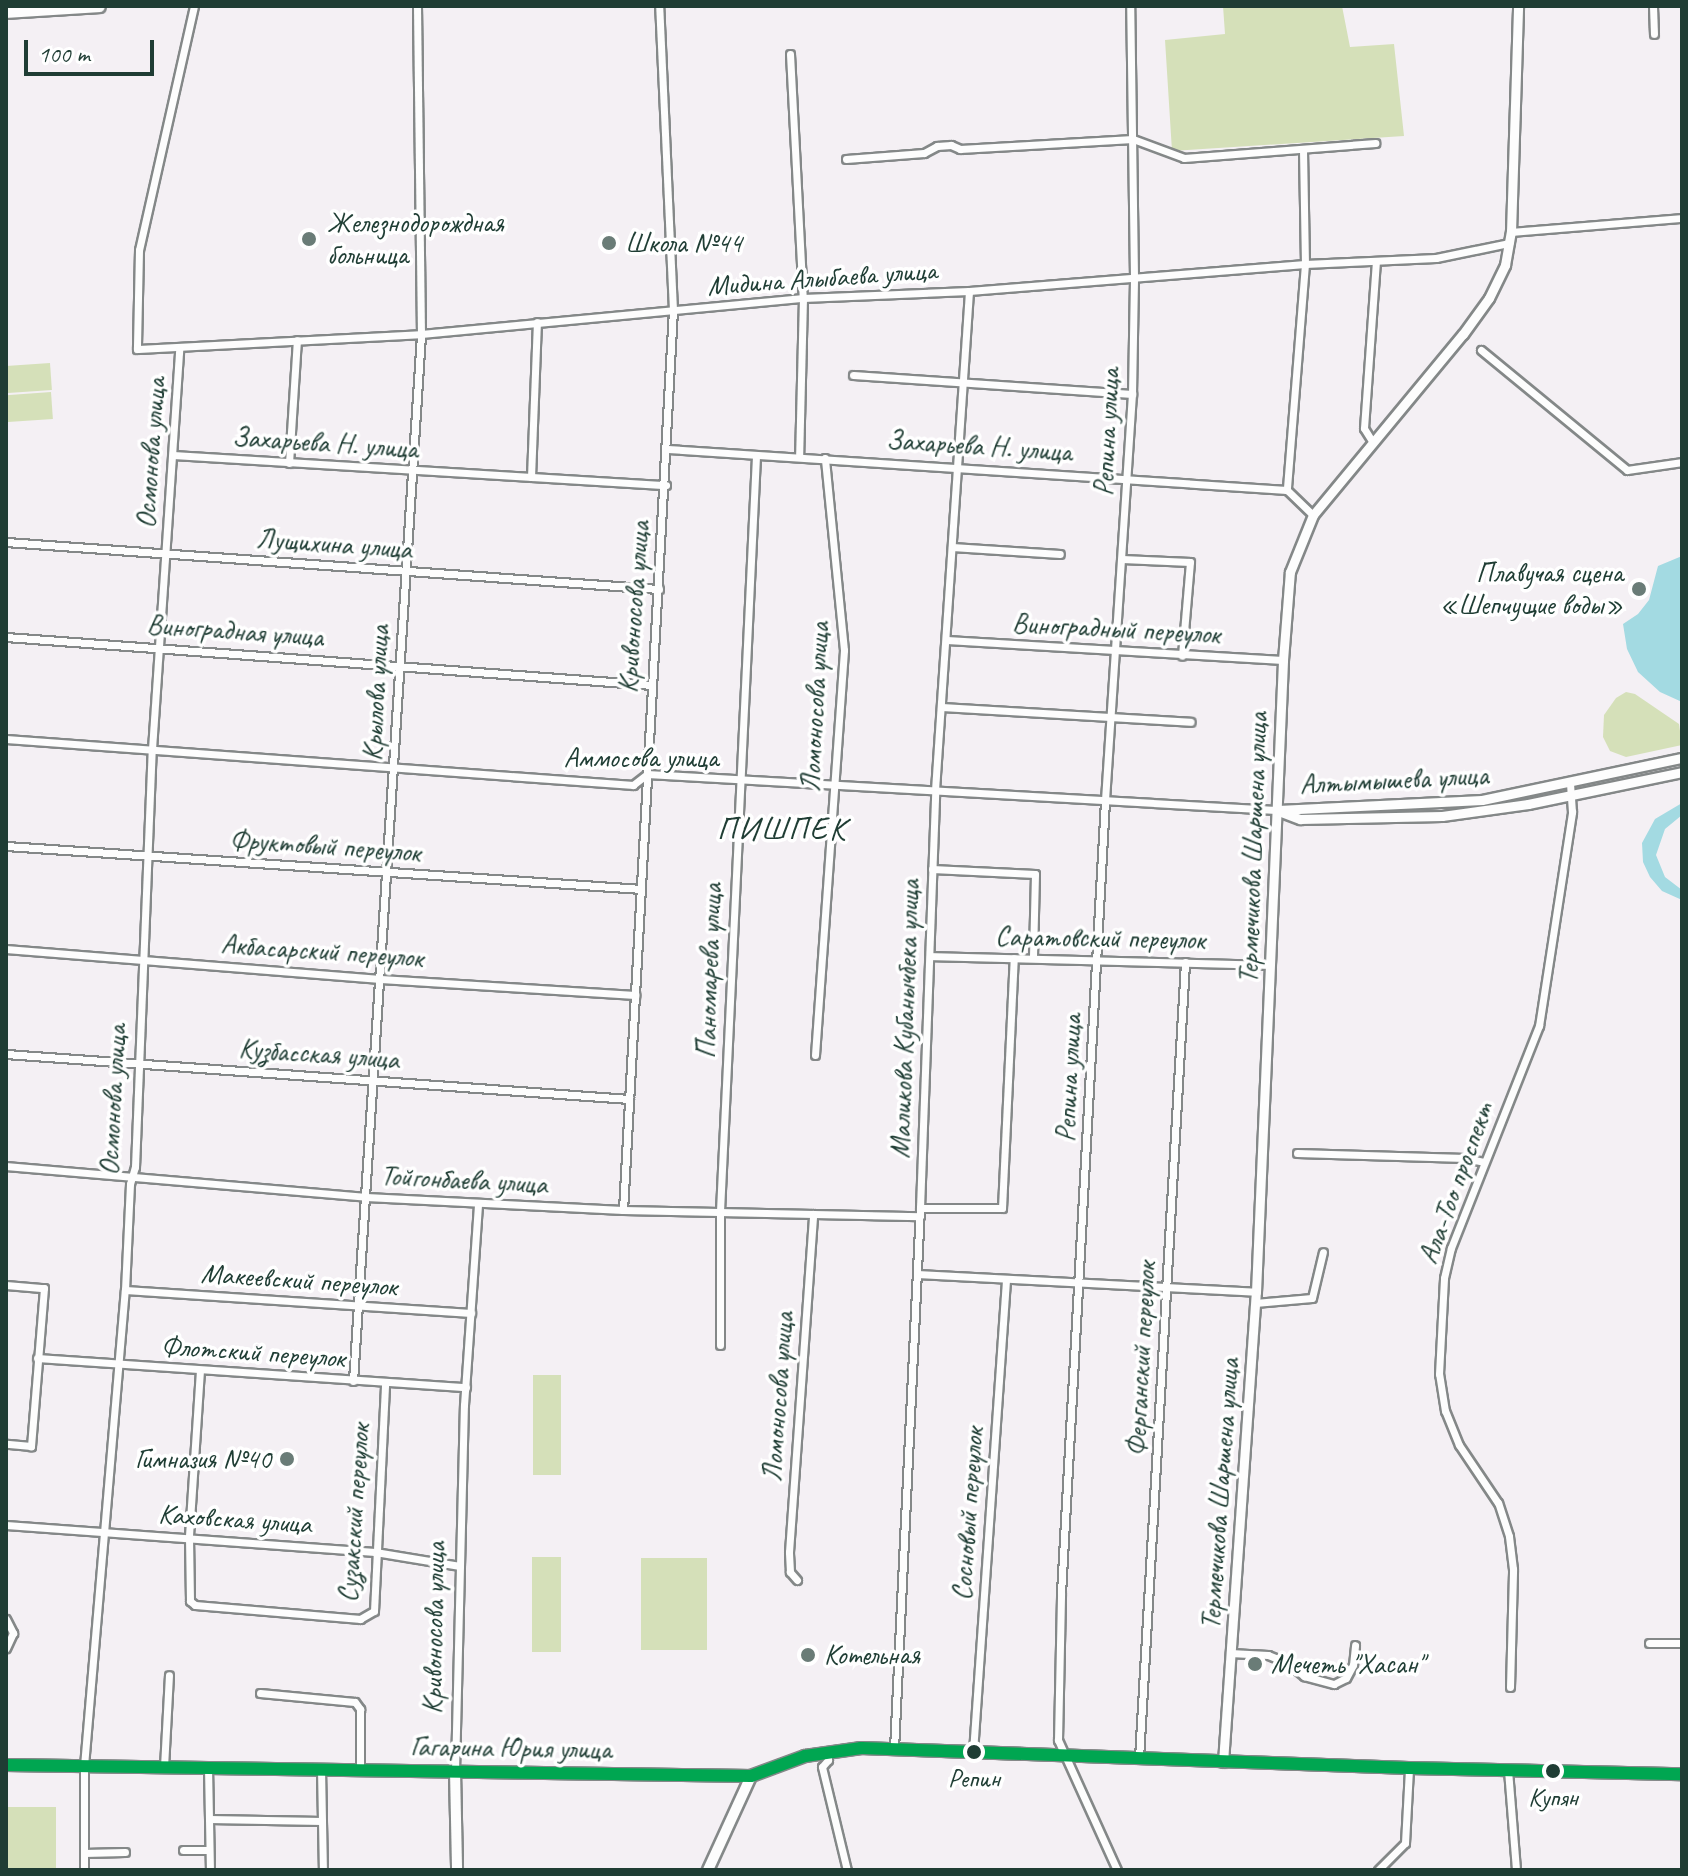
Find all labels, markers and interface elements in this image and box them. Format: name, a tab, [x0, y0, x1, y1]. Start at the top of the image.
scale bar	[28, 24, 158, 74]
text: 100 m	[38, 39, 90, 69]
place label: Железнодорождная больница	[327, 206, 504, 272]
place label: Школа №44	[625, 226, 742, 260]
marker: Железнодорождная больница	[298, 228, 320, 250]
marker: Школа №44	[600, 234, 618, 252]
street label: Мидина Алыбаева улица	[706, 253, 938, 303]
street label: Репина улица	[1087, 367, 1127, 497]
street label: Осмонова улица	[129, 376, 173, 530]
street label: Захарьева Н. улица	[231, 420, 419, 466]
street label: Захарьева Н. улица	[885, 423, 1073, 469]
street label: Кривоносова улица	[611, 519, 657, 695]
street label: Лущихина улица	[254, 522, 414, 566]
place label: Плавучая сцена «Шепчущие воды»	[1441, 556, 1623, 622]
marker: Плавучая сцена «Шепчущие воды»	[1630, 580, 1648, 598]
street label: Виноградный переулок	[1011, 607, 1221, 651]
street label: Виноградная улица	[145, 608, 325, 654]
street label: Ломоносова улица	[794, 620, 836, 794]
street label: Крылова улица	[356, 623, 396, 763]
street label: Термечикова Шаршена улица	[1231, 711, 1275, 985]
street label: Аммосова улица	[563, 741, 719, 775]
street label: Алтымышева улица	[1298, 758, 1490, 802]
district label: ПИШПЕК	[717, 810, 847, 848]
street label: Фруктовый переулок	[229, 823, 421, 869]
street label: Маликова Кубанычбека улица	[883, 879, 927, 1159]
street label: Паномарева улица	[689, 881, 729, 1061]
street label: Саратовский переулок	[995, 919, 1205, 957]
street label: Акбасарский переулок	[220, 927, 424, 975]
street label: Репина улица	[1049, 1013, 1089, 1143]
street label: Осмонова улица	[92, 1023, 134, 1177]
street label: Кузбасская улица	[237, 1032, 401, 1076]
street label: Ала-Тоо проспект	[1411, 1098, 1501, 1268]
street label: Тойгонбаева улица	[379, 1159, 549, 1201]
street label: Макеевский переулок	[200, 1256, 398, 1304]
street label: Ферганский переулок	[1119, 1261, 1163, 1457]
street label: Ломоносова улица	[755, 1310, 801, 1484]
street label: Флотский переулок	[160, 1329, 346, 1375]
street label: Термечикова Шаршена улица	[1194, 1357, 1246, 1631]
street label: Сузакский переулок	[331, 1423, 377, 1603]
street label: Сосновый переулок	[945, 1426, 991, 1602]
place label: Гимназия №40	[135, 1442, 271, 1476]
marker: Гимназия №40	[278, 1450, 296, 1468]
street label: Каховская улица	[156, 1497, 314, 1541]
street label: Кривоносова улица	[416, 1541, 452, 1715]
place label: Котельная	[824, 1638, 920, 1672]
marker: Котельная	[799, 1646, 817, 1664]
place label: Мечеть "Хасан"	[1271, 1647, 1424, 1681]
marker: Мечеть "Хасан"	[1246, 1655, 1264, 1673]
street label: Гагарина Юрия улица	[411, 1729, 611, 1767]
marker: Репин	[966, 1744, 982, 1760]
place label: Репин	[948, 1763, 1000, 1795]
marker: Купян	[1545, 1763, 1561, 1779]
place label: Купян	[1528, 1782, 1578, 1814]

